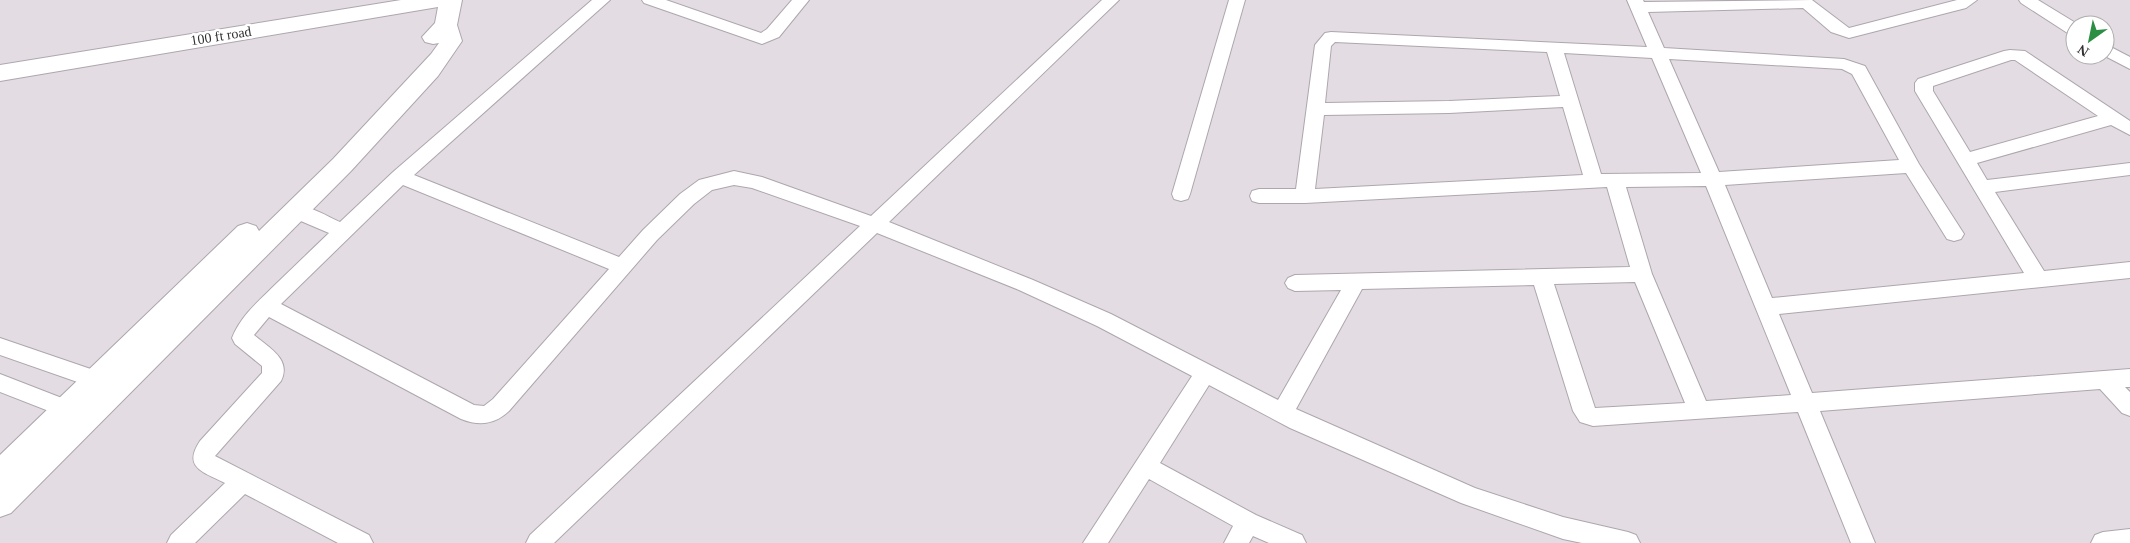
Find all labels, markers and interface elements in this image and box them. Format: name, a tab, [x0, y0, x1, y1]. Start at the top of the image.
north arrow	[2065, 15, 2115, 65]
street label: 100 ft road	[189, 24, 253, 48]
text: N	[2075, 41, 2092, 60]

